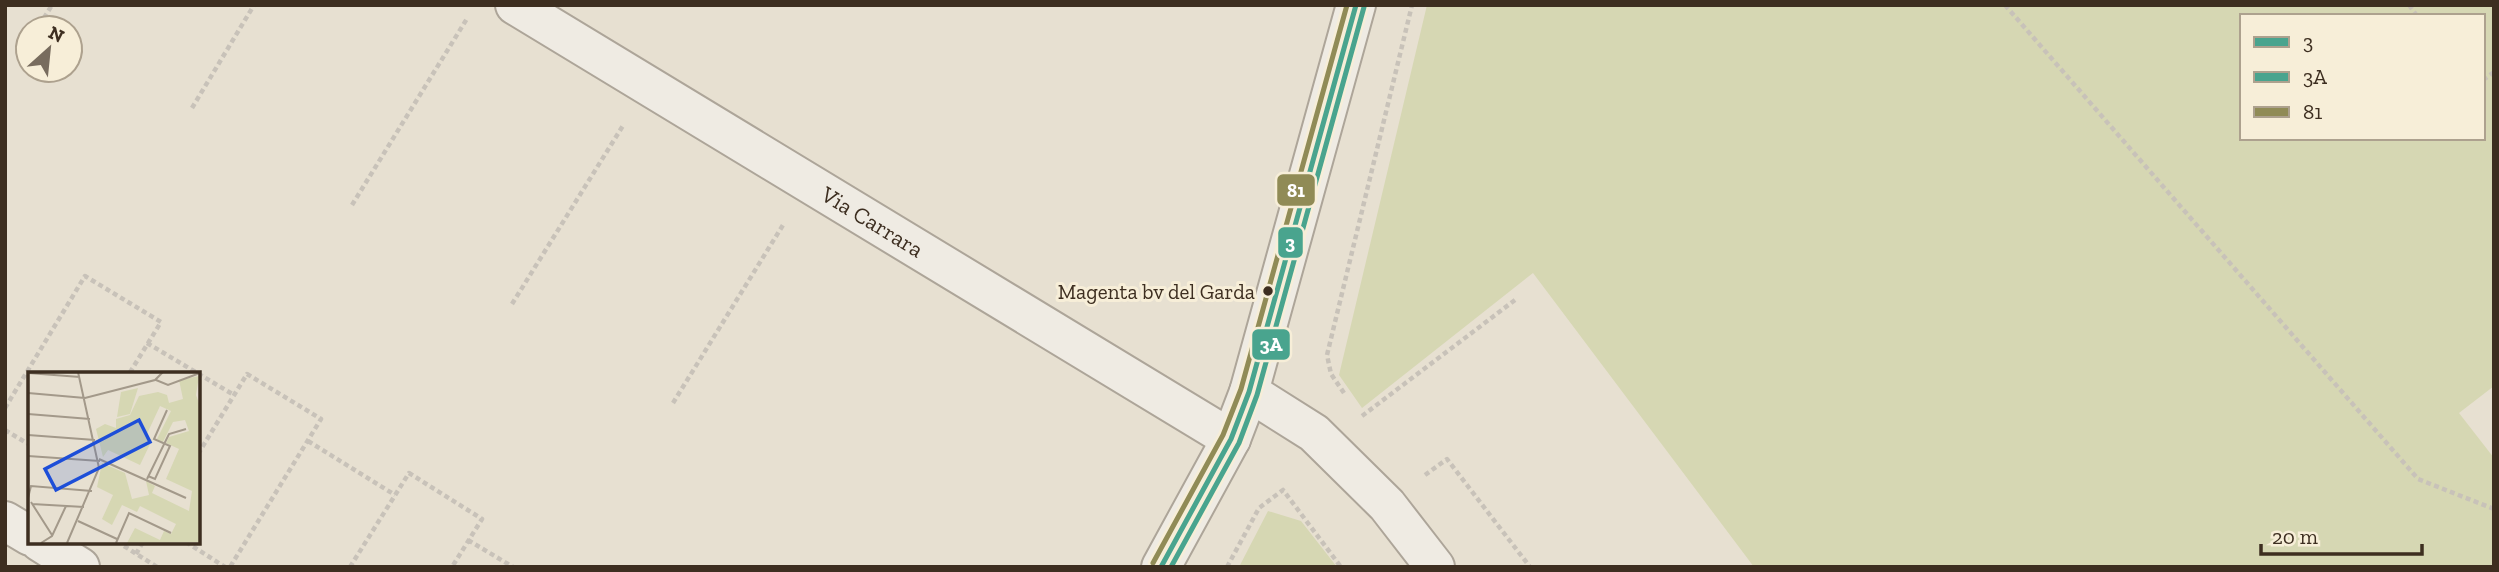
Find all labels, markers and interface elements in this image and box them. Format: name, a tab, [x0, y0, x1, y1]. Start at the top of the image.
north arrow	[14, 14, 84, 84]
legend	[2240, 14, 2485, 140]
text: N	[45, 21, 68, 48]
text: 3	[2303, 29, 2313, 54]
text: 3A	[2303, 64, 2327, 89]
text: 81	[2303, 99, 2322, 124]
line badge: 81	[1276, 173, 1316, 207]
text: 81	[1287, 179, 1305, 202]
street label: Via Carrara	[815, 180, 929, 263]
line badge: 3	[1277, 226, 1304, 259]
text: 3	[1285, 231, 1295, 254]
place label: Magenta bv del Garda	[1058, 279, 1255, 304]
marker: Magenta bv del Garda	[1261, 284, 1275, 298]
line badge: 3A	[1251, 328, 1291, 361]
text: 3A	[1259, 333, 1284, 356]
inset map	[28, 372, 200, 544]
scale bar	[2261, 512, 2422, 556]
text: 20 m	[2272, 524, 2318, 549]

